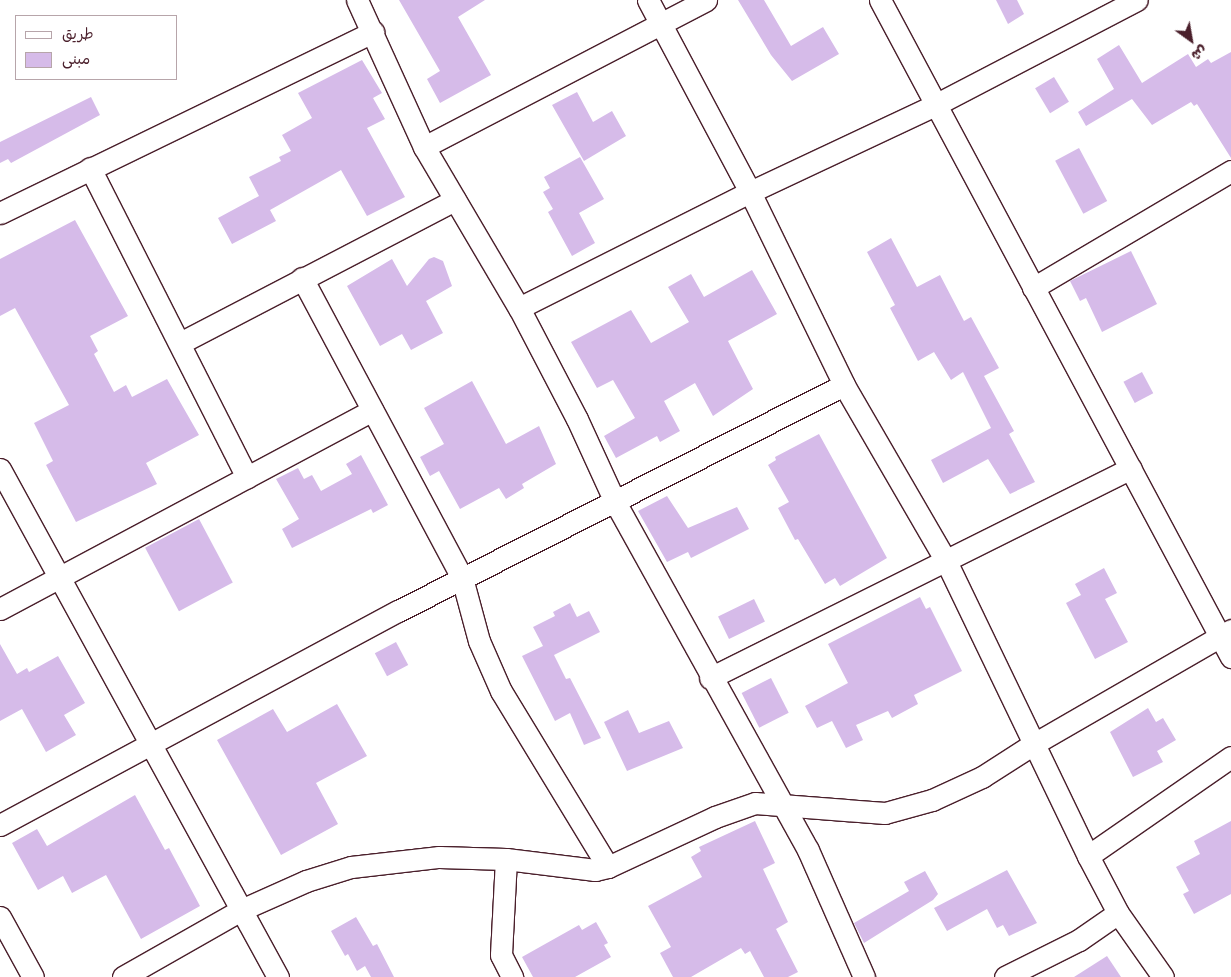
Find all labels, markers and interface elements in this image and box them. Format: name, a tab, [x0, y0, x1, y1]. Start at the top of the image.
legend	[15, 15, 178, 80]
north arrow	[1166, 15, 1216, 65]
text: طريق	[62, 25, 94, 44]
text: ش	[1188, 42, 1210, 64]
text: مبنى	[62, 50, 90, 69]

